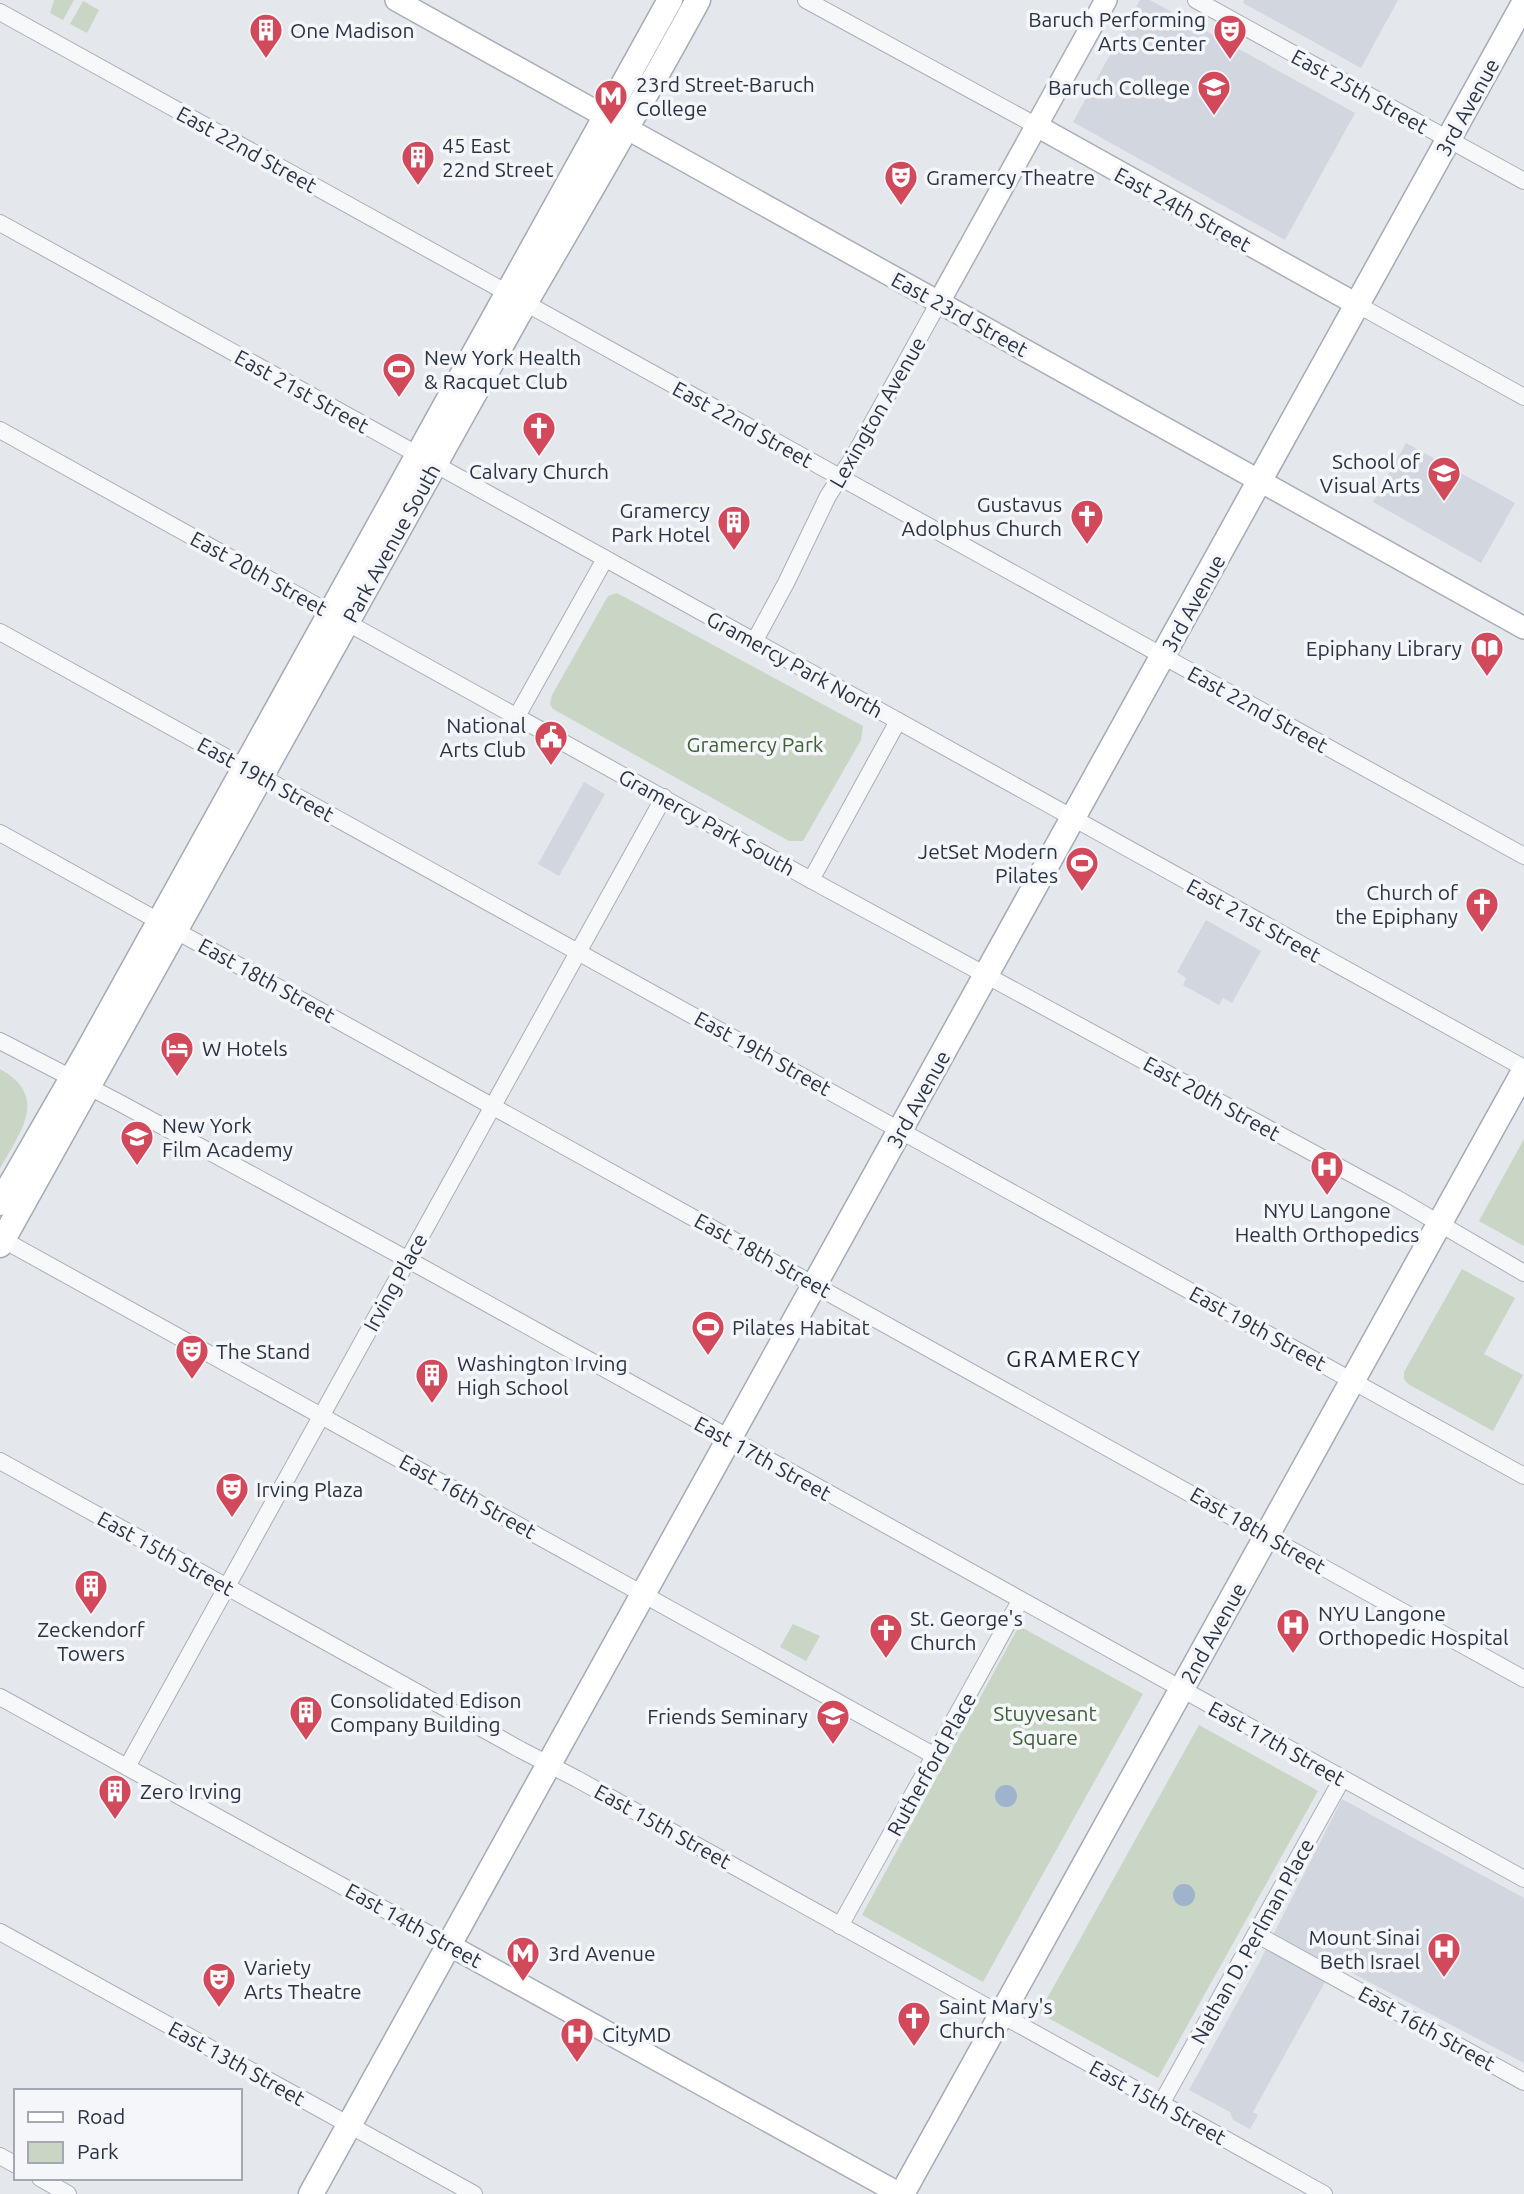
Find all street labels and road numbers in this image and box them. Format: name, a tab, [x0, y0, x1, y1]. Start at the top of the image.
street label: East 25th Street	[1288, 44, 1432, 138]
street label: 3rd Avenue	[1430, 54, 1504, 160]
street label: East 22nd Street	[173, 101, 321, 197]
street label: East 24th Street	[1111, 162, 1255, 256]
street label: East 23rd Street	[888, 267, 1032, 361]
street label: Lexington Avenue	[824, 332, 930, 492]
street label: East 21st Street	[231, 344, 373, 438]
street label: East 22nd Street	[669, 376, 817, 472]
street label: Park Avenue South	[337, 460, 445, 626]
street label: East 20th Street	[187, 526, 331, 620]
street label: 3rd Avenue	[1156, 550, 1230, 656]
street label: Gramercy Park North	[703, 606, 887, 722]
street label: East 22nd Street	[1184, 661, 1332, 757]
street label: East 19th Street	[194, 732, 338, 826]
street label: Gramercy Park South	[615, 764, 799, 880]
street label: East 21st Street	[1183, 873, 1325, 967]
street label: East 18th Street	[195, 933, 339, 1027]
street label: East 19th Street	[691, 1006, 835, 1100]
street label: 3rd Avenue	[881, 1046, 955, 1152]
street label: East 20th Street	[1140, 1051, 1284, 1145]
street label: East 18th Street	[691, 1208, 835, 1302]
street label: Irving Place	[358, 1229, 432, 1335]
street label: East 19th Street	[1186, 1281, 1330, 1375]
street label: East 17th Street	[691, 1411, 835, 1505]
street label: East 16th Street	[396, 1449, 540, 1543]
street label: East 18th Street	[1186, 1482, 1330, 1578]
street label: East 15th Street	[94, 1506, 238, 1600]
street label: 2nd Avenue	[1175, 1578, 1251, 1688]
street label: Rutherford Place	[882, 1688, 980, 1840]
street label: East 17th Street	[1205, 1696, 1349, 1790]
street label: East 15th Street	[591, 1779, 735, 1873]
street label: Nathan D. Perlman Place	[1186, 1834, 1318, 2048]
street label: East 14th Street	[342, 1878, 486, 1972]
street label: East 16th Street	[1355, 1981, 1499, 2075]
street label: East 13th Street	[165, 2016, 309, 2110]
street label: East 15th Street	[1086, 2055, 1230, 2149]

